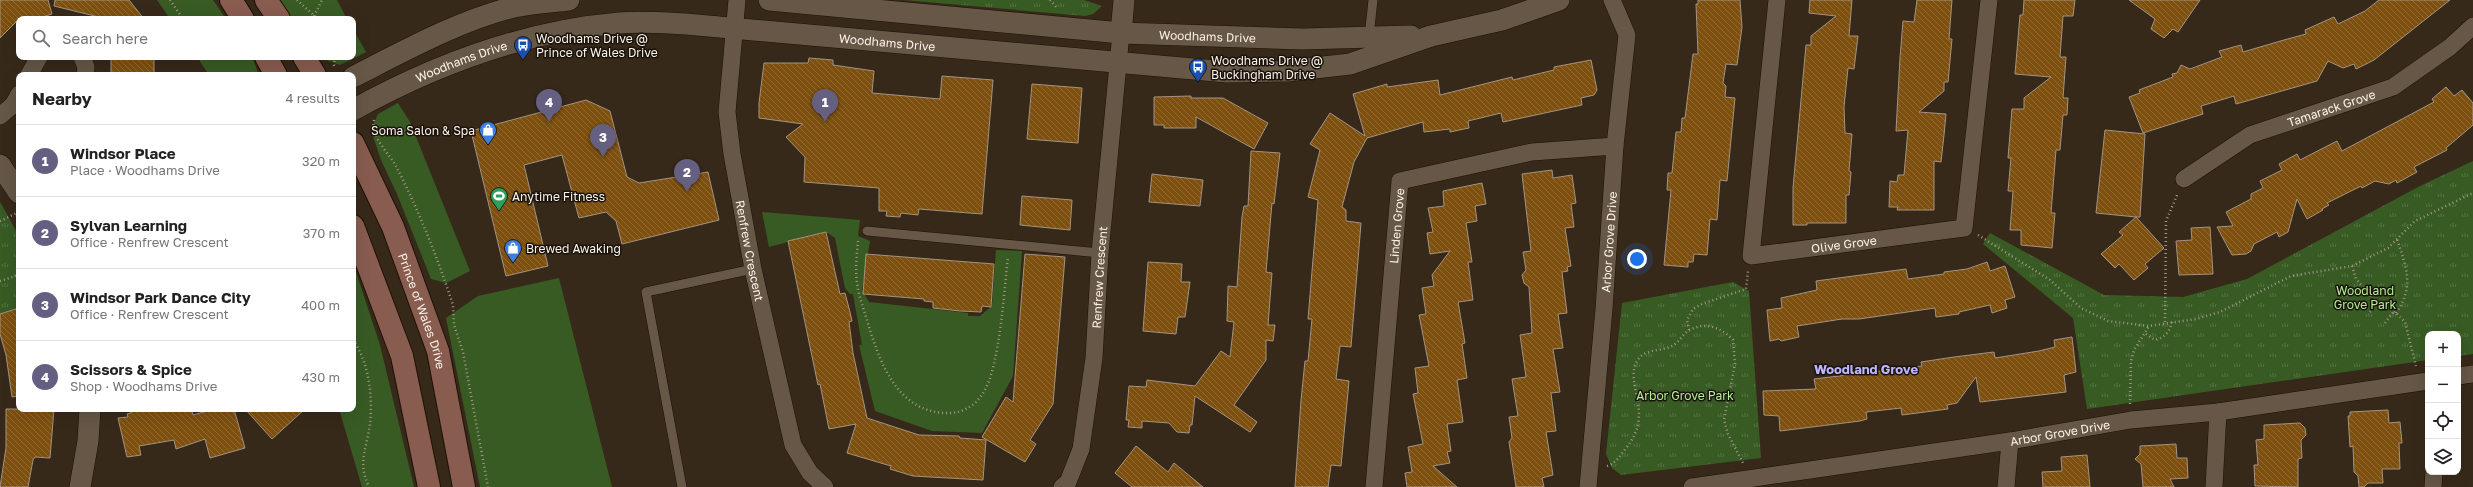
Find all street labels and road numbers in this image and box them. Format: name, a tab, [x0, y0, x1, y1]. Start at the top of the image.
street label: Woodhams Drive	[1159, 27, 1256, 45]
street label: Woodhams Drive	[838, 30, 936, 54]
street label: Woodhams Drive	[413, 37, 509, 85]
street label: Tamarack Grove	[2285, 86, 2377, 129]
street label: Linden Grove	[1386, 188, 1407, 264]
street label: Arbor Grove Drive	[1598, 191, 1619, 293]
street label: Renfrew Crescent	[733, 199, 768, 303]
street label: Renfrew Crescent	[1088, 225, 1110, 329]
street label: Olive Grove	[1810, 232, 1878, 256]
street label: Prince of Wales Drive	[396, 251, 449, 370]
street label: Arbor Grove Drive	[2009, 416, 2111, 448]

